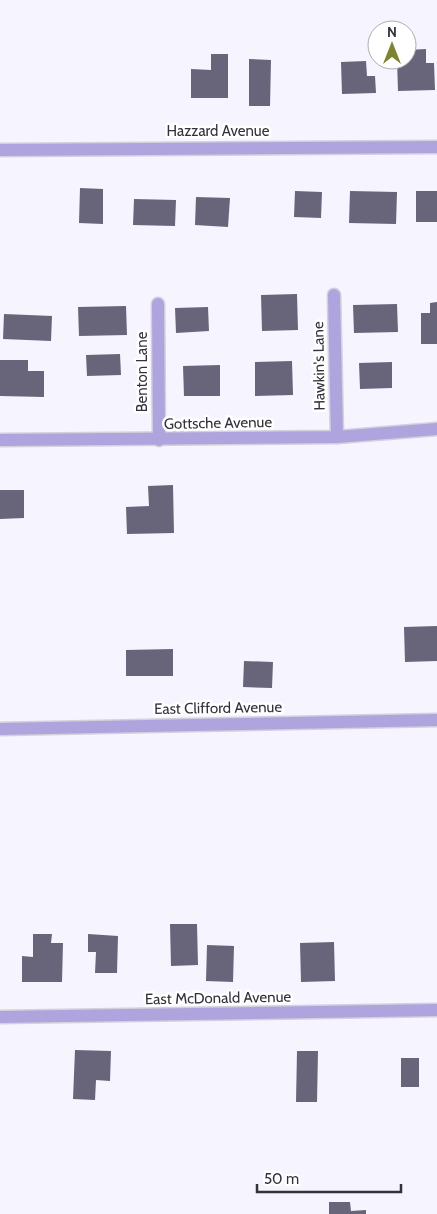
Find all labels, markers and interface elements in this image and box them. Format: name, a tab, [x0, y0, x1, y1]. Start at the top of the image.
north arrow	[367, 20, 417, 70]
text: N	[387, 23, 397, 41]
street label: Hazzard Avenue	[167, 122, 270, 140]
street label: Hawkin's Lane	[309, 321, 329, 411]
street label: Benton Lane	[133, 331, 151, 412]
street label: Gottsche Avenue	[164, 413, 272, 433]
street label: East Clifford Avenue	[154, 698, 282, 718]
street label: East McDonald Avenue	[145, 988, 292, 1008]
scale bar	[257, 1162, 401, 1194]
text: 50 m	[264, 1170, 299, 1188]

